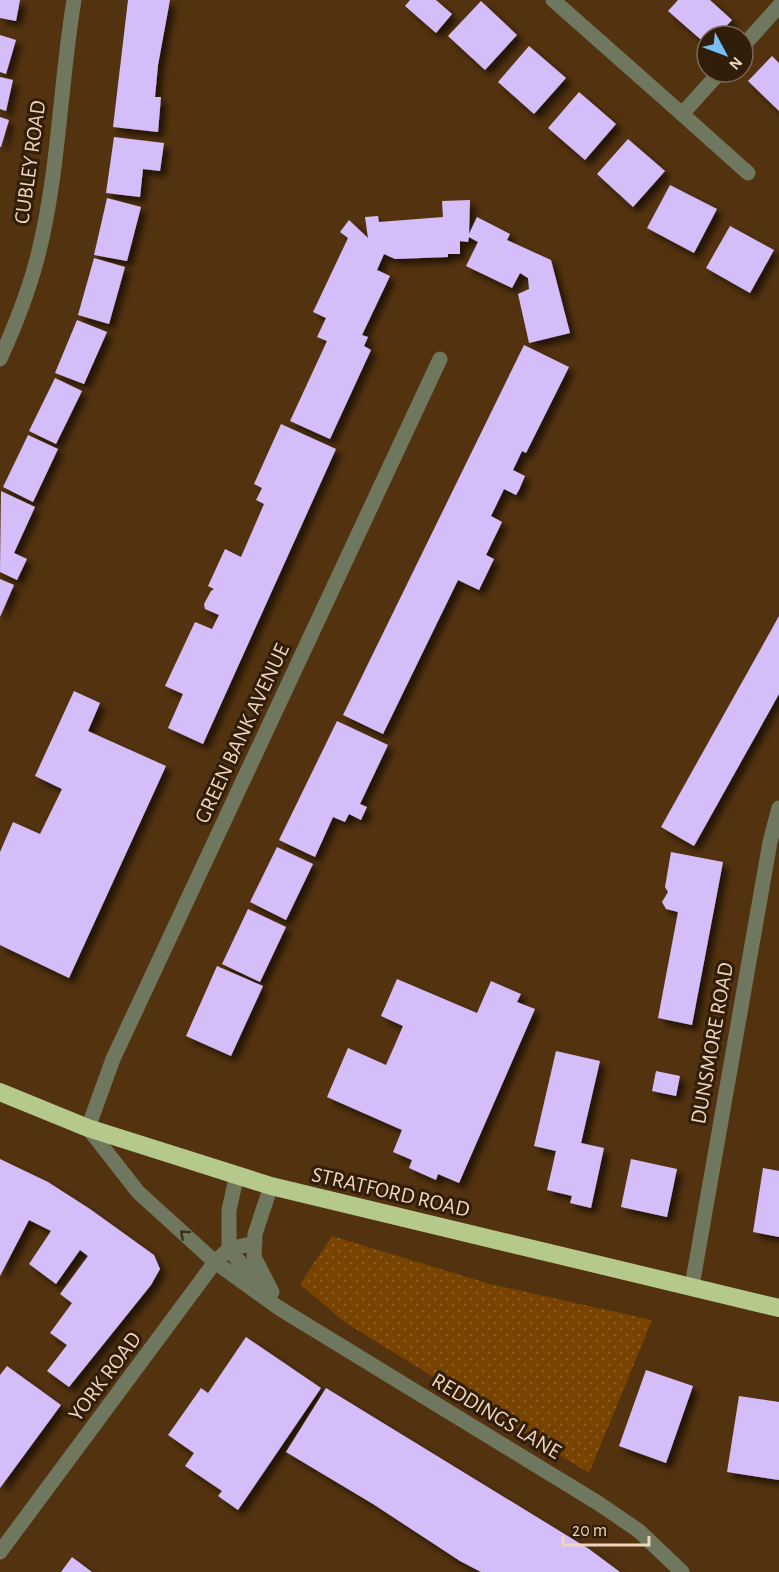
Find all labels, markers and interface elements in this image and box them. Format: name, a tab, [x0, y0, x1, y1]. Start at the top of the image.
north arrow	[695, 24, 755, 84]
text: N	[726, 54, 745, 73]
street label: CUBLEY ROAD	[10, 99, 50, 225]
street label: GREEN BANK AVENUE	[191, 640, 293, 827]
street label: DUNSMORE ROAD	[687, 961, 737, 1126]
street label: STRATFORD ROAD	[310, 1163, 472, 1221]
one-way arrow	[180, 1230, 190, 1241]
street label: YORK ROAD	[64, 1328, 145, 1425]
street label: REDDINGS LANE	[428, 1369, 565, 1463]
scale bar	[563, 1509, 648, 1547]
text: 20 m	[572, 1522, 607, 1540]

